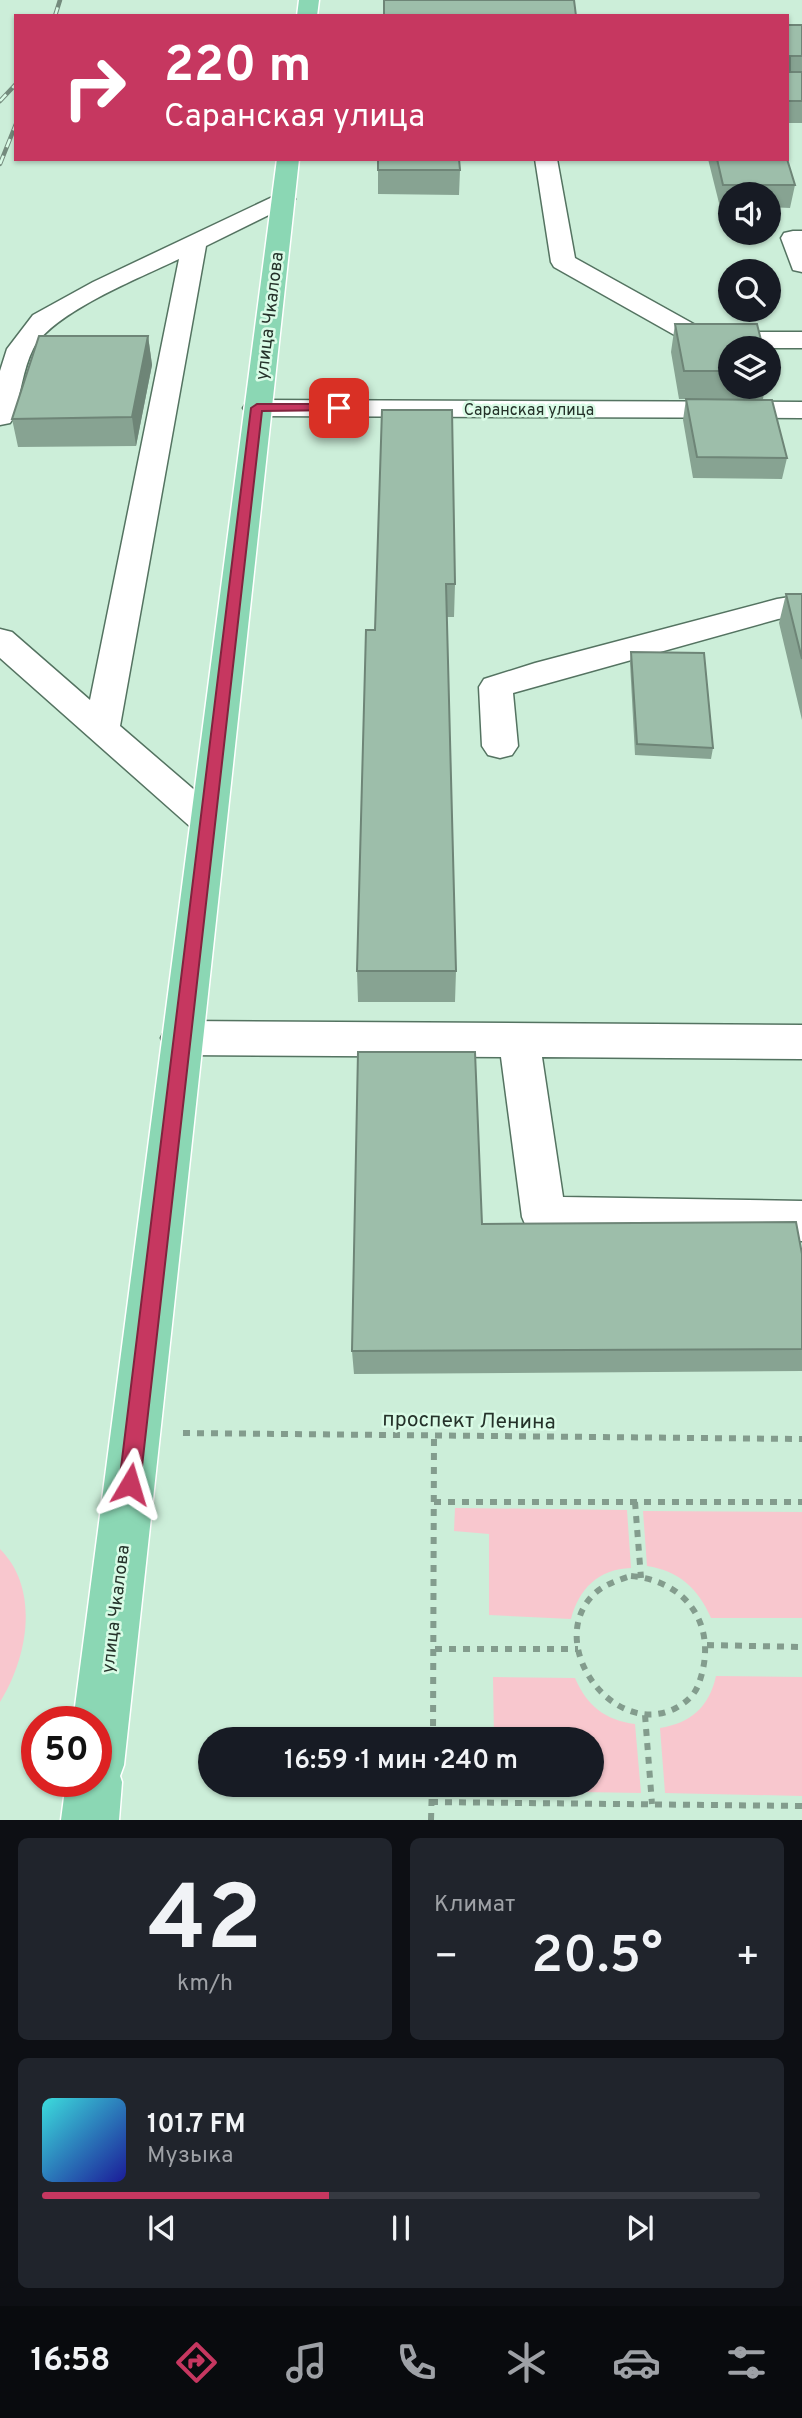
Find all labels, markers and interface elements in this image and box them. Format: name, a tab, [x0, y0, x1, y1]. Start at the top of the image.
text: 220 m	[164, 37, 311, 99]
icon: right	[49, 42, 140, 133]
text: Саранская улица	[164, 98, 425, 138]
map controls	[718, 182, 781, 399]
button: sound	[718, 182, 781, 245]
street label: улица Чкалова	[251, 251, 290, 382]
button: search	[718, 259, 781, 322]
button: layers	[718, 336, 781, 399]
pin	[309, 378, 369, 438]
icon: arrive	[320, 389, 358, 427]
street label: Саранская улица	[464, 401, 594, 421]
street label: проспект Ленина	[382, 1406, 556, 1437]
position arrow	[93, 1447, 167, 1521]
street label: улица Чкалова	[97, 1544, 136, 1675]
speed limit sign: 50	[21, 1706, 112, 1797]
text: 16:59 · 1 мин · 240 m	[284, 1745, 518, 1778]
text: 42	[148, 1867, 262, 1982]
text: Климат	[434, 1891, 515, 1920]
text: 20.5°	[531, 1925, 663, 1991]
text: −	[434, 1934, 459, 1983]
text: +	[735, 1934, 760, 1983]
text: km/h	[177, 1970, 233, 1999]
text: 101.7 FM	[147, 2109, 246, 2142]
text: Музыка	[147, 2142, 233, 2171]
icon: previous	[143, 2209, 181, 2247]
icon: pause	[382, 2209, 420, 2247]
icon: next	[621, 2209, 659, 2247]
icon: directions	[172, 2338, 221, 2387]
icon: music	[282, 2338, 331, 2387]
icon: phone	[392, 2338, 441, 2387]
icon: climate	[502, 2338, 551, 2387]
icon: car	[612, 2338, 661, 2387]
icon: filters	[722, 2338, 771, 2387]
text: 16:58	[31, 2342, 110, 2382]

